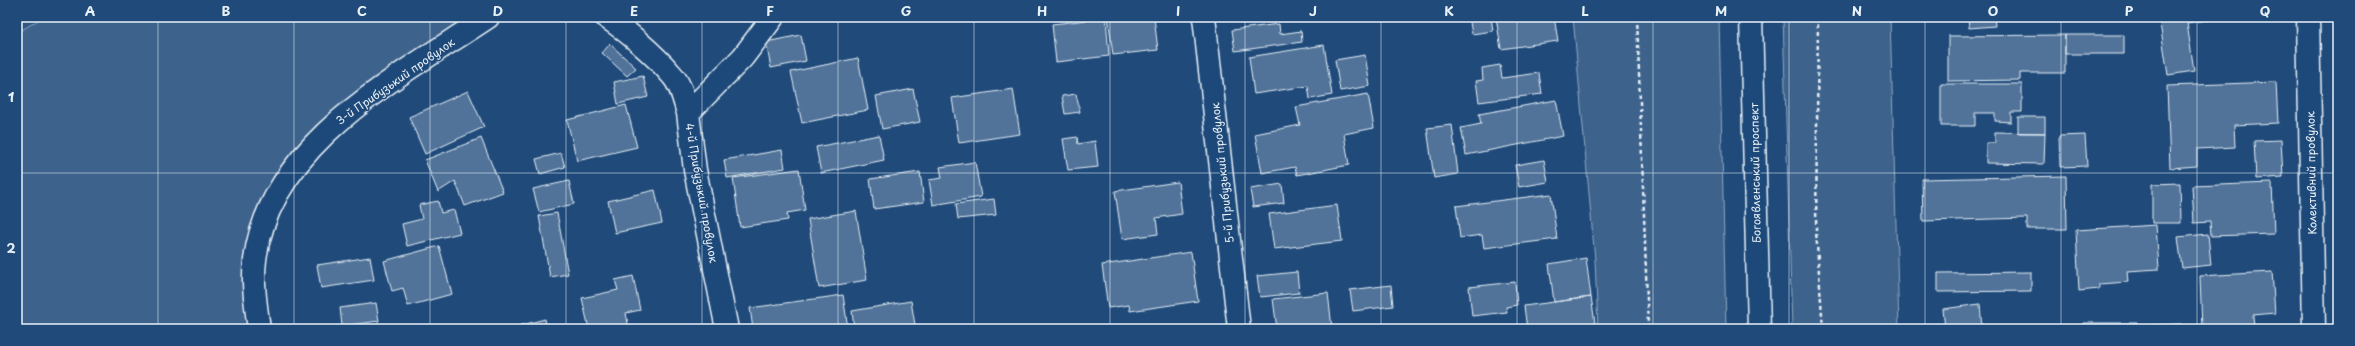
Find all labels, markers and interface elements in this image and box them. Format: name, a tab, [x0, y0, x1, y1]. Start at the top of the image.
text: A	[85, 1, 95, 20]
text: B	[222, 1, 231, 20]
text: C	[357, 1, 367, 20]
text: D	[493, 1, 503, 20]
text: E	[630, 1, 638, 20]
text: F	[766, 1, 774, 20]
text: G	[901, 1, 911, 20]
text: H	[1037, 1, 1047, 20]
text: I	[1176, 1, 1180, 20]
text: J	[1309, 1, 1317, 20]
text: K	[1444, 1, 1454, 20]
text: L	[1581, 1, 1589, 20]
text: M	[1715, 1, 1727, 20]
text: N	[1852, 1, 1862, 20]
text: O	[1988, 1, 1998, 20]
text: P	[2125, 1, 2134, 20]
text: Q	[2260, 1, 2270, 20]
street label: 3-й Прибузький провулок	[332, 33, 458, 129]
text: 1	[8, 87, 14, 106]
street label: 5-й Прибузький провулок	[1206, 101, 1238, 244]
street label: Богоявленський проспект	[1745, 102, 1765, 243]
street label: Колективний провулок	[2301, 111, 2321, 235]
street label: 4-й Прибузький провулок	[681, 122, 723, 265]
text: 2	[6, 238, 16, 257]

